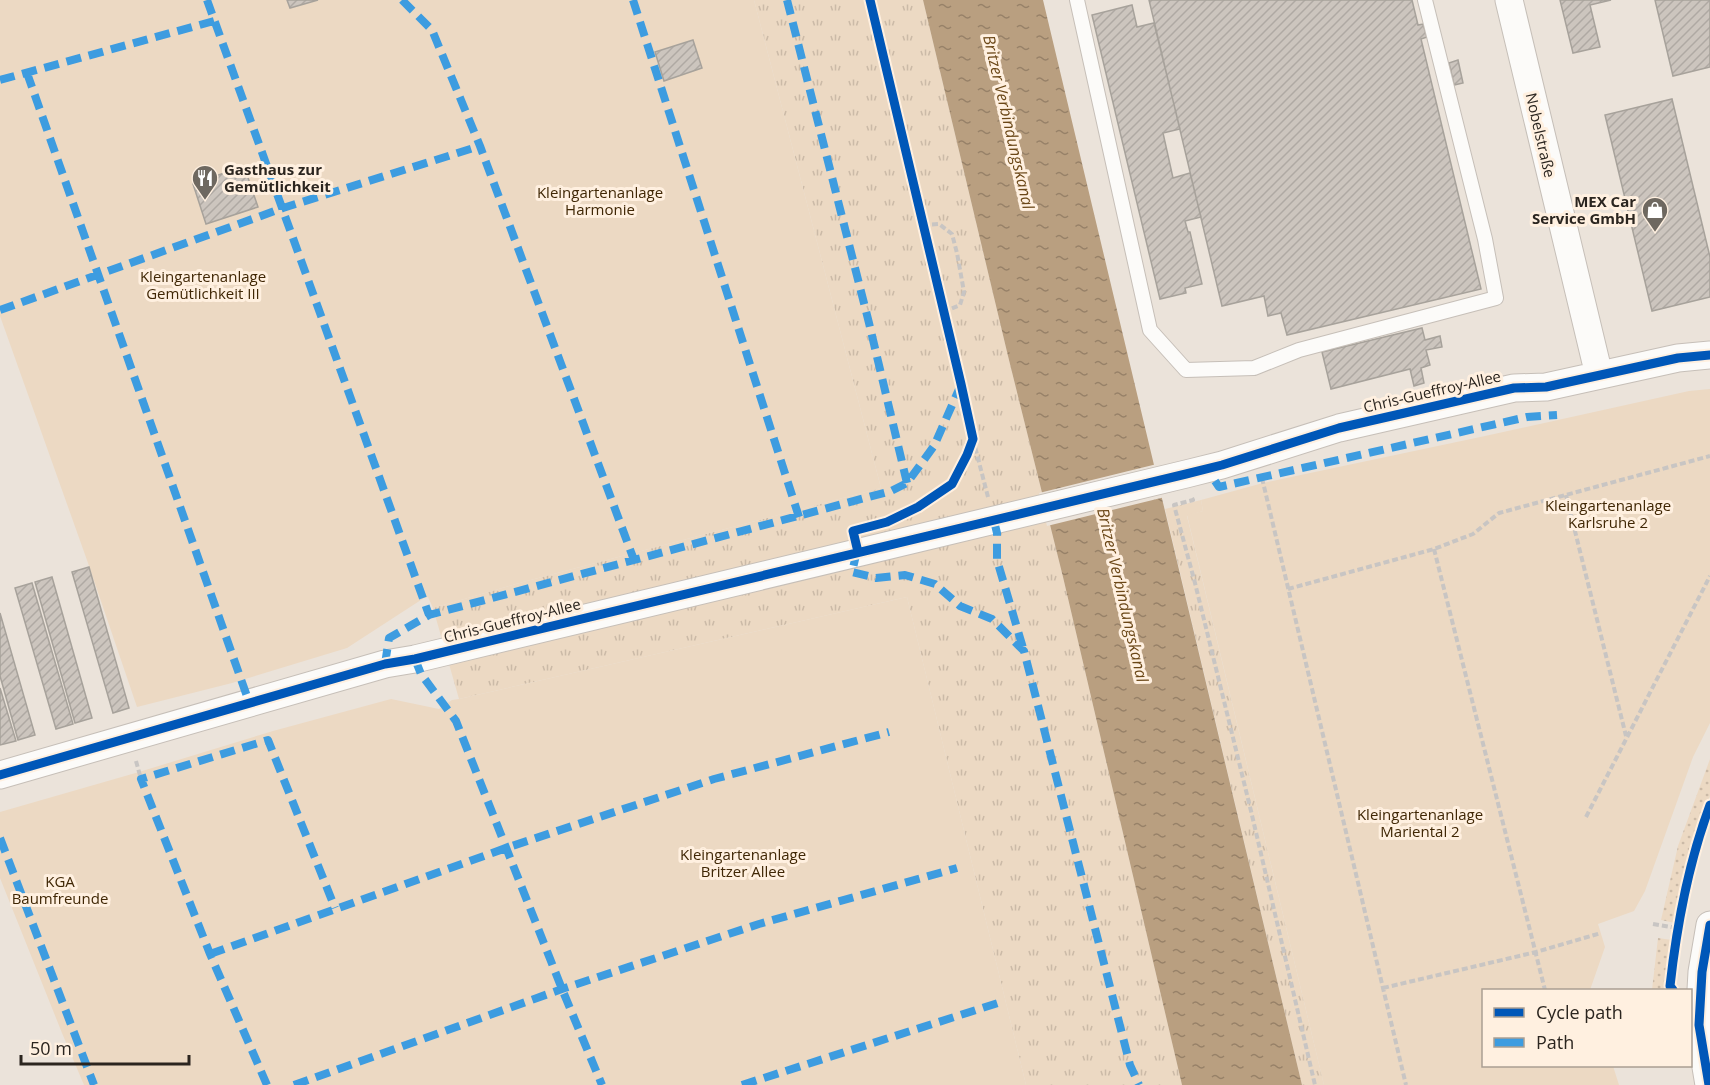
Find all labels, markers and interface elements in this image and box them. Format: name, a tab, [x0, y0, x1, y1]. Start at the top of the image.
water label: Britzer Verbindungskanal	[978, 33, 1040, 212]
street label: Nobelstraße	[1522, 91, 1560, 179]
place label: Gasthaus zur Gemütlichkeit	[224, 159, 331, 196]
restaurant icon: Gasthaus zur Gemütlichkeit	[190, 163, 220, 201]
park label: Kleingartenanlage Harmonie	[537, 182, 663, 219]
place label: MEX Car Service GmbH	[1532, 191, 1636, 228]
shop icon: MEX Car Service GmbH	[1640, 195, 1670, 233]
park label: Kleingartenanlage Gemütlichkeit III	[140, 266, 266, 303]
street label: Chris-Gueffroy-Allee	[1361, 365, 1503, 417]
park label: Kleingartenanlage Karlsruhe 2	[1545, 495, 1671, 532]
water label: Britzer Verbindungskanal	[1092, 506, 1154, 685]
street label: Chris-Gueffroy-Allee	[441, 593, 583, 647]
park label: Kleingartenanlage Mariental 2	[1357, 804, 1483, 841]
park label: Kleingartenanlage Britzer Allee	[680, 844, 806, 881]
park label: KGA Baumfreunde	[12, 871, 108, 908]
legend	[1482, 989, 1692, 1067]
text: Cycle path	[1536, 1000, 1623, 1024]
scale bar	[21, 1028, 189, 1066]
text: Path	[1536, 1030, 1574, 1054]
text: 50 m	[30, 1036, 72, 1060]

